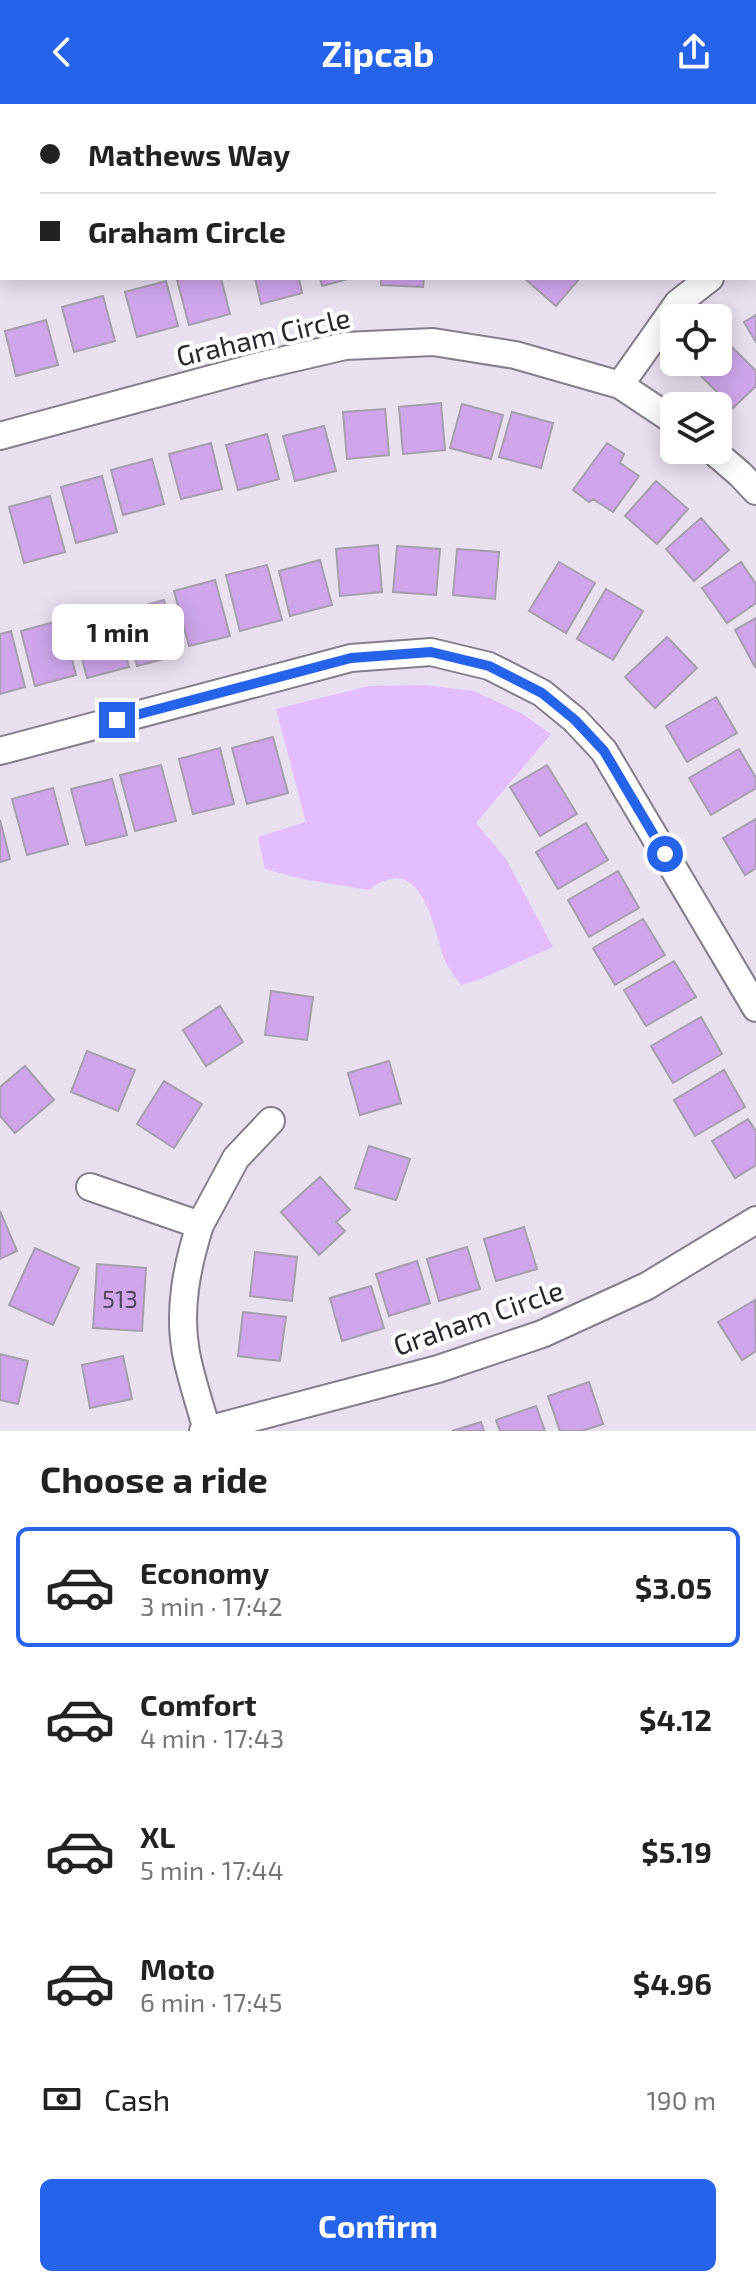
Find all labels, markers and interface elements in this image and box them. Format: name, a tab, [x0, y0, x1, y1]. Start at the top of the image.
icon: back	[40, 30, 84, 74]
icon: share	[672, 30, 716, 74]
text: Zipcab	[322, 31, 434, 74]
text: Mathews Way	[88, 136, 290, 172]
text: Graham Circle	[88, 213, 286, 249]
street label: Graham Circle	[173, 299, 353, 373]
map controls	[660, 304, 732, 464]
button: locate	[660, 304, 732, 376]
button: layers	[660, 392, 732, 464]
callout: 1 min	[51, 604, 183, 660]
text: 1 min	[87, 616, 149, 647]
route end	[99, 702, 135, 738]
route start	[647, 836, 683, 872]
street label: Graham Circle	[389, 1272, 567, 1362]
house number: 513	[102, 1284, 138, 1313]
text: Choose a ride	[40, 1457, 268, 1500]
icon: car	[44, 1551, 116, 1623]
text: Economy	[140, 1554, 269, 1590]
text: $3.05	[635, 1569, 712, 1605]
text: 3 min · 17:42	[140, 1590, 283, 1621]
icon: car	[44, 1683, 116, 1755]
text: Comfort	[140, 1686, 257, 1722]
text: $4.12	[639, 1701, 712, 1737]
text: 4 min · 17:43	[140, 1722, 284, 1753]
icon: car	[44, 1815, 116, 1887]
text: XL	[140, 1818, 175, 1854]
text: $5.19	[641, 1833, 712, 1869]
text: 5 min · 17:44	[140, 1854, 284, 1885]
icon: car	[44, 1947, 116, 2019]
text: Moto	[140, 1950, 215, 1986]
text: $4.96	[633, 1965, 712, 2001]
text: 6 min · 17:45	[140, 1986, 282, 2017]
icon: cash	[40, 2077, 84, 2121]
text: Cash	[104, 2081, 170, 2117]
text: 190 m	[647, 2084, 716, 2115]
button: Confirm	[40, 2179, 716, 2271]

